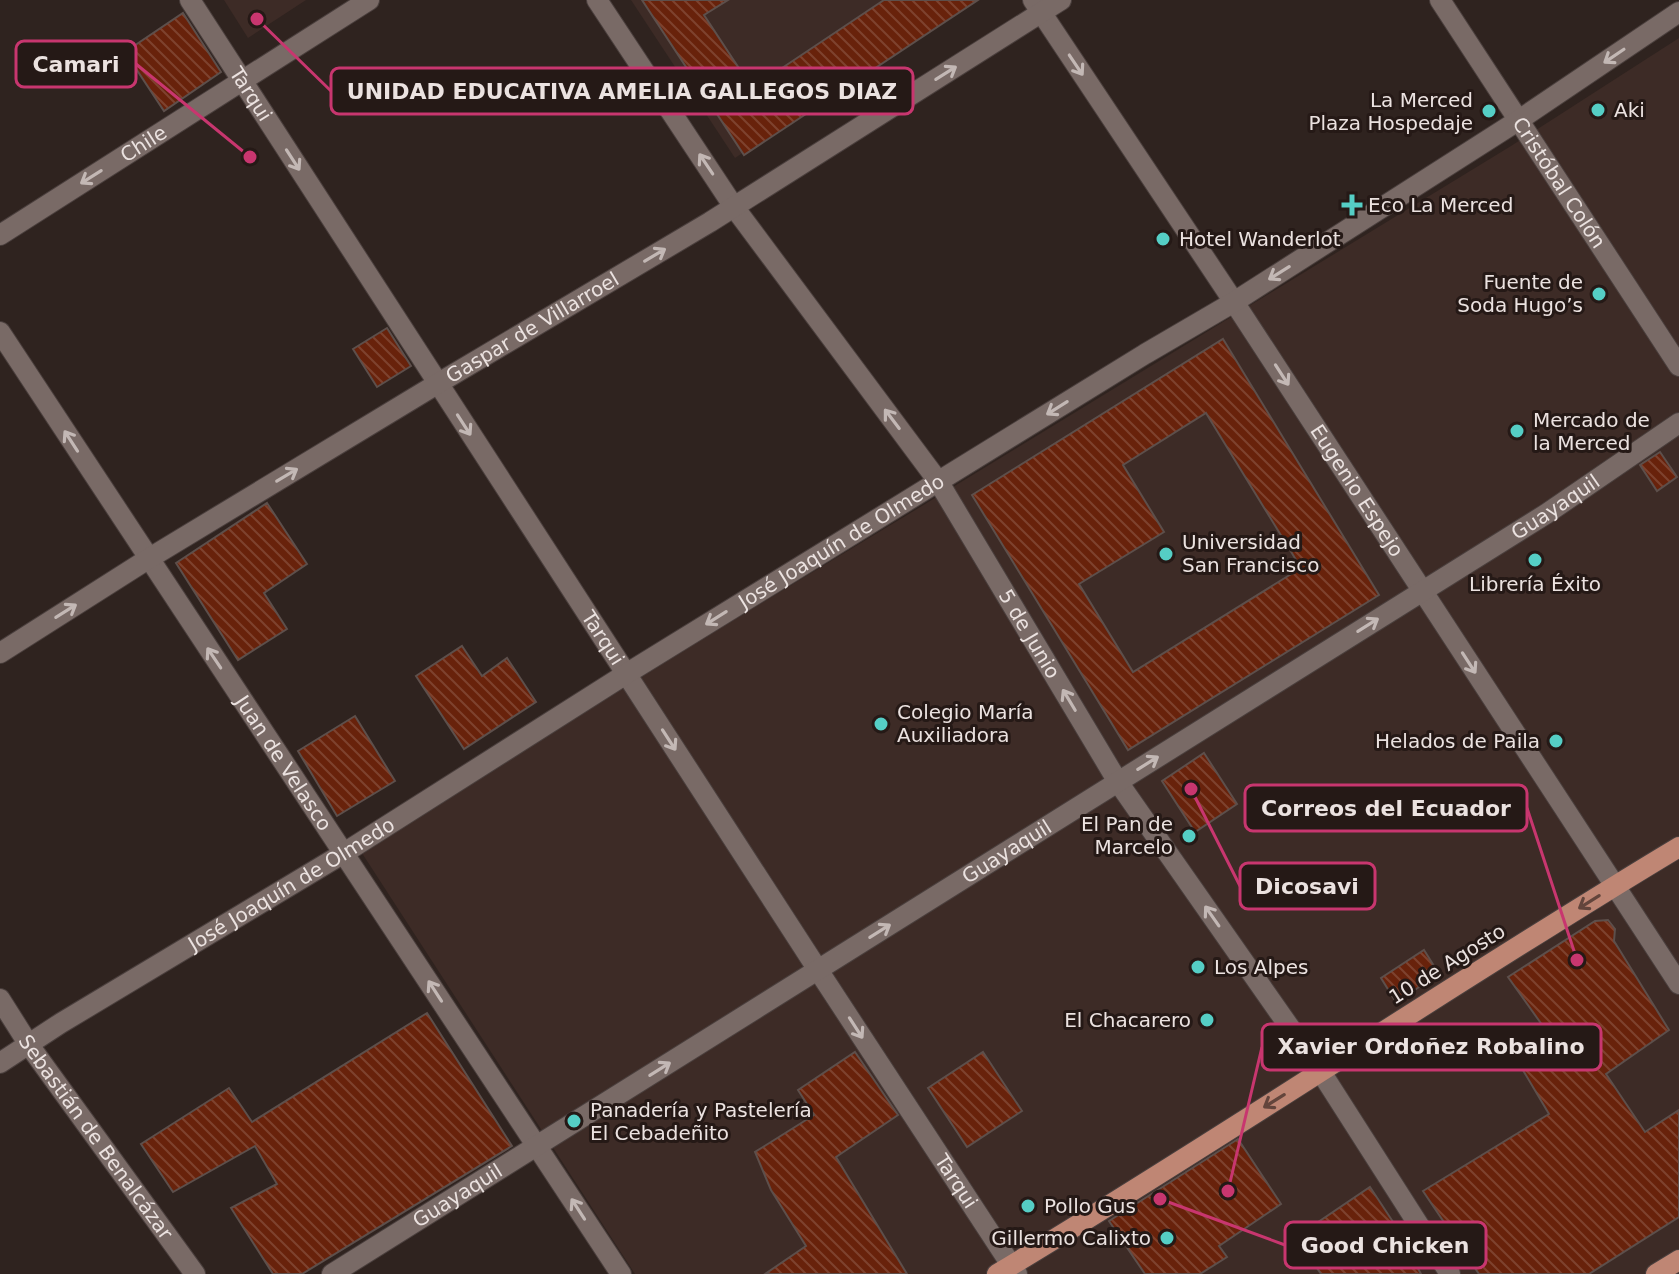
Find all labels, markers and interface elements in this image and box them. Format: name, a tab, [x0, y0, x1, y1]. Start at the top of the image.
callout: Camari	[16, 41, 136, 87]
one-way arrow	[1604, 48, 1626, 64]
text: Camari	[32, 52, 120, 77]
one-way arrow	[1069, 53, 1085, 76]
street label: Tarqui	[224, 61, 277, 126]
one-way arrow	[935, 64, 957, 81]
callout: UNIDAD EDUCATIVA AMELIA GALLEGOS DIAZ	[331, 68, 913, 114]
text: UNIDAD EDUCATIVA AMELIA GALLEGOS DIAZ	[347, 79, 897, 104]
place label: La Merced Plaza Hospedaje	[1309, 88, 1473, 135]
place label: Aki	[1614, 98, 1645, 122]
marker: Aki	[1589, 101, 1607, 119]
marker: La Merced Plaza Hospedaje	[1480, 102, 1498, 120]
street label: Cristóbal Colón	[1508, 112, 1611, 253]
street label: Chile	[116, 120, 171, 167]
one-way arrow	[285, 148, 302, 170]
one-way arrow	[697, 153, 714, 175]
one-way arrow	[80, 170, 103, 186]
place label: Eco La Merced	[1368, 193, 1513, 217]
marker: Eco La Merced	[1343, 196, 1361, 214]
place label: Hotel Wanderlot	[1179, 227, 1341, 251]
marker: Hotel Wanderlot	[1154, 230, 1172, 248]
one-way arrow	[643, 247, 666, 263]
one-way arrow	[1268, 266, 1291, 282]
street label: Gaspar de Villarroel	[441, 267, 623, 388]
place label: Fuente de Soda Hugo’s	[1457, 270, 1583, 317]
marker: Fuente de Soda Hugo’s	[1590, 285, 1608, 303]
one-way arrow	[1274, 363, 1290, 386]
one-way arrow	[1046, 401, 1069, 417]
place label: Mercado de la Merced	[1533, 408, 1650, 455]
one-way arrow	[884, 409, 901, 430]
one-way arrow	[457, 413, 473, 436]
street label: Eugenio Espejo	[1305, 420, 1409, 561]
marker: Mercado de la Merced	[1508, 422, 1526, 440]
one-way arrow	[62, 430, 78, 453]
one-way arrow	[275, 466, 298, 482]
street label: José Joaquín de Olmedo	[732, 469, 948, 615]
street label: Guayaquil	[1507, 469, 1604, 545]
place label: Universidad San Francisco	[1182, 530, 1319, 577]
marker: Universidad San Francisco	[1157, 545, 1175, 563]
marker: Librería Éxito	[1526, 551, 1544, 569]
place label: Librería Éxito	[1469, 572, 1601, 596]
street label: 5 de Junio	[994, 585, 1065, 683]
one-way arrow	[54, 603, 77, 619]
street label: Tarqui	[576, 605, 629, 670]
one-way arrow	[706, 610, 728, 627]
one-way arrow	[1356, 617, 1379, 633]
one-way arrow	[206, 648, 222, 670]
one-way arrow	[1461, 652, 1478, 674]
street label: Juan de Velasco	[229, 689, 337, 835]
one-way arrow	[1061, 689, 1077, 712]
place label: Colegio María Auxiliadora	[897, 700, 1033, 747]
marker: Colegio María Auxiliadora	[872, 715, 890, 733]
one-way arrow	[660, 728, 677, 750]
place label: Helados de Paila	[1375, 729, 1540, 753]
marker: Helados de Paila	[1547, 732, 1565, 750]
one-way arrow	[1136, 755, 1159, 771]
callout: Correos del Ecuador	[1245, 785, 1527, 831]
text: Correos del Ecuador	[1261, 796, 1511, 821]
street label: José Joaquín de Olmedo	[182, 812, 399, 957]
place label: El Pan de Marcelo	[1081, 812, 1173, 859]
street label: Guayaquil	[957, 815, 1056, 889]
marker: El Pan de Marcelo	[1180, 827, 1198, 845]
callout: Dicosavi	[1240, 863, 1375, 909]
text: Dicosavi	[1255, 874, 1359, 899]
one-way arrow	[1578, 894, 1600, 911]
one-way arrow	[1204, 906, 1220, 928]
street label: 10 de Agosto	[1385, 919, 1509, 1009]
one-way arrow	[868, 923, 891, 939]
place label: Los Alpes	[1214, 955, 1308, 979]
marker: Los Alpes	[1189, 958, 1207, 976]
one-way arrow	[427, 981, 444, 1003]
place label: El Chacarero	[1064, 1008, 1191, 1032]
marker: El Chacarero	[1198, 1011, 1216, 1029]
one-way arrow	[848, 1016, 864, 1039]
callout: Xavier Ordoñez Robalino	[1262, 1024, 1601, 1070]
street label: Sebastián de Benalcázar	[13, 1030, 178, 1245]
text: Xavier Ordoñez Robalino	[1277, 1034, 1585, 1059]
one-way arrow	[648, 1061, 670, 1078]
one-way arrow	[1263, 1094, 1286, 1110]
place label: Panadería y Pastelería El Cebadeñito	[590, 1098, 812, 1145]
marker: Panadería y Pastelería El Cebadeñito	[565, 1112, 583, 1130]
street label: Tarqui	[929, 1149, 983, 1213]
street label: Guayaquil	[408, 1158, 507, 1232]
place label: Pollo Gus	[1044, 1194, 1136, 1218]
marker: Pollo Gus	[1019, 1197, 1037, 1215]
one-way arrow	[570, 1198, 586, 1220]
callout: Good Chicken	[1285, 1222, 1486, 1268]
place label: Gillermo Calixto	[991, 1226, 1151, 1250]
marker: Gillermo Calixto	[1158, 1229, 1176, 1247]
text: Good Chicken	[1301, 1233, 1469, 1258]

